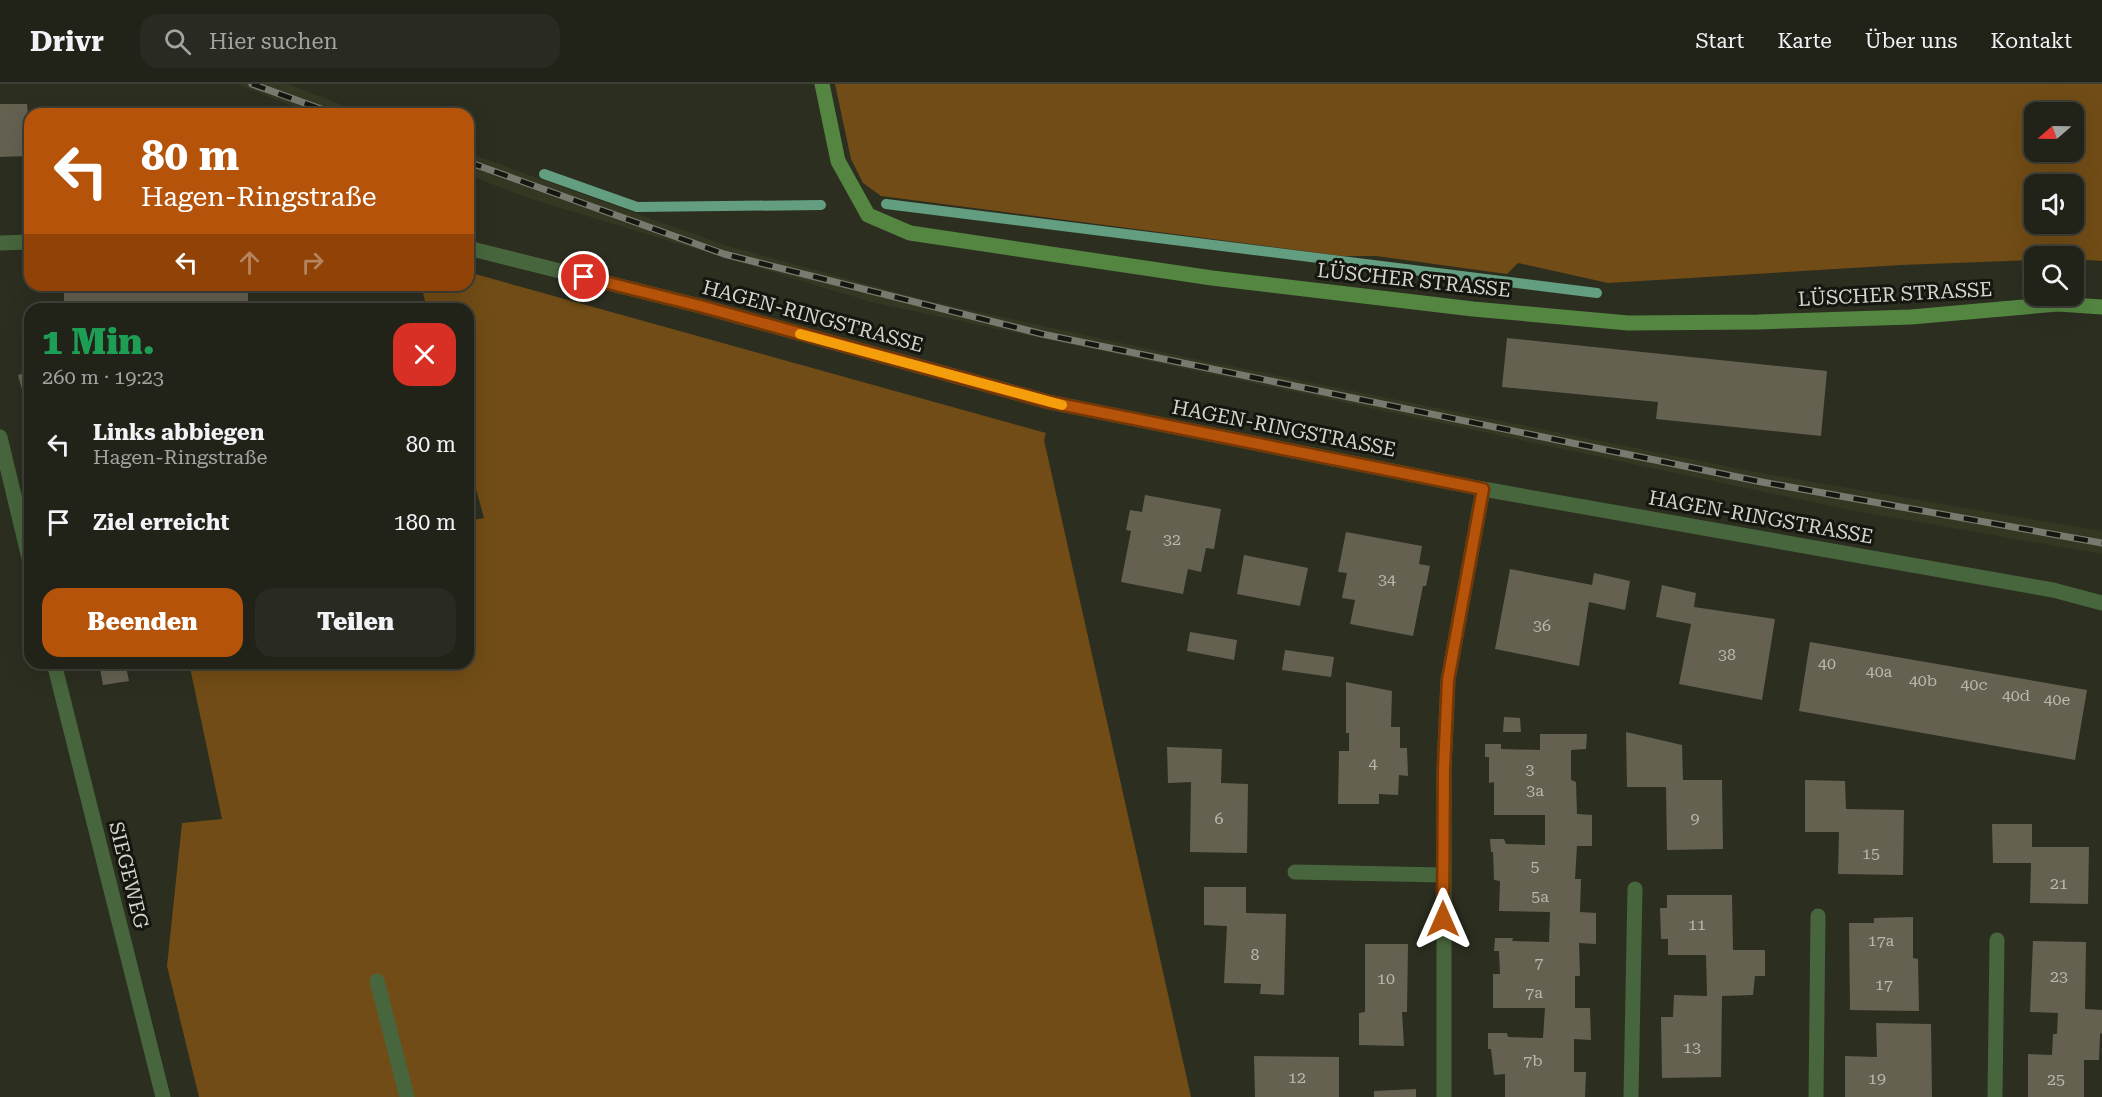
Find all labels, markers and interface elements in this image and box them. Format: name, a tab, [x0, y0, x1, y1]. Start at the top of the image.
search box	[140, 14, 560, 68]
text: Drivr	[30, 25, 104, 58]
icon: search	[161, 25, 194, 58]
text: Hier suchen	[209, 29, 338, 54]
text: Start	[1696, 29, 1744, 53]
text: Karte	[1777, 29, 1832, 53]
text: Über uns	[1865, 29, 1957, 53]
text: Kontakt	[1990, 29, 2072, 53]
north arrow	[2024, 102, 2084, 162]
map controls	[2024, 102, 2084, 306]
text: 80 m	[141, 131, 239, 180]
icon: left	[42, 132, 120, 210]
button: sound	[2024, 174, 2084, 234]
text: Hagen-Ringstraße	[141, 181, 377, 213]
icon: left	[170, 246, 203, 279]
icon: ahead	[233, 246, 266, 279]
icon: right	[296, 246, 329, 279]
button: search	[2024, 246, 2084, 306]
pin	[558, 251, 609, 302]
street label: LÜSCHER STRASSE	[1316, 258, 1512, 302]
icon: arrive	[567, 260, 600, 293]
street label: HAGEN-RINGSTRASSE	[700, 275, 926, 357]
street label: LÜSCHER STRASSE	[1797, 277, 1993, 311]
text: 1 Min.	[42, 321, 155, 363]
button: close	[393, 323, 456, 386]
text: 260 m · 19:23	[42, 365, 164, 389]
street label: HAGEN-RINGSTRASSE	[1170, 394, 1398, 462]
text: Links abbiegen	[93, 420, 264, 445]
icon: left	[42, 428, 75, 461]
text: 80 m	[406, 432, 456, 457]
text: Hagen-Ringstraße	[93, 445, 268, 469]
street label: HAGEN-RINGSTRASSE	[1647, 485, 1875, 549]
icon: arrive	[42, 506, 75, 539]
text: Ziel erreicht	[93, 510, 229, 535]
text: 180 m	[393, 510, 456, 535]
house number: 32	[1163, 530, 1181, 549]
house number: 34	[1378, 570, 1396, 589]
button: Beenden	[42, 588, 243, 657]
button: Teilen	[255, 588, 456, 657]
house number: 36	[1533, 616, 1551, 635]
house number: 38	[1718, 645, 1736, 664]
house number: 40	[1818, 654, 1836, 673]
house number: 40a	[1866, 662, 1893, 681]
house number: 40b	[1909, 671, 1937, 690]
house number: 40c	[1961, 675, 1987, 694]
house number: 40d	[2002, 686, 2030, 705]
house number: 40e	[2044, 690, 2071, 709]
house number: 4	[1369, 754, 1378, 773]
house number: 3	[1526, 760, 1535, 779]
house number: 3a	[1526, 781, 1544, 800]
house number: 6	[1215, 809, 1224, 828]
house number: 9	[1691, 809, 1700, 828]
street label: SIEGEWEG	[104, 819, 154, 931]
house number: 15	[1862, 844, 1880, 863]
house number: 5	[1531, 857, 1540, 876]
house number: 21	[2050, 874, 2068, 893]
position arrow	[1411, 887, 1475, 951]
house number: 5a	[1531, 887, 1549, 906]
house number: 11	[1688, 915, 1706, 934]
house number: 17a	[1868, 931, 1895, 950]
house number: 8	[1251, 945, 1260, 964]
house number: 7	[1535, 953, 1544, 972]
house number: 23	[2050, 967, 2068, 986]
house number: 10	[1377, 969, 1395, 988]
house number: 17	[1875, 975, 1893, 994]
house number: 7a	[1525, 983, 1543, 1002]
house number: 13	[1683, 1038, 1701, 1057]
house number: 7b	[1523, 1051, 1543, 1070]
house number: 12	[1288, 1068, 1306, 1087]
house number: 19	[1868, 1069, 1886, 1088]
house number: 25	[2047, 1070, 2065, 1089]

